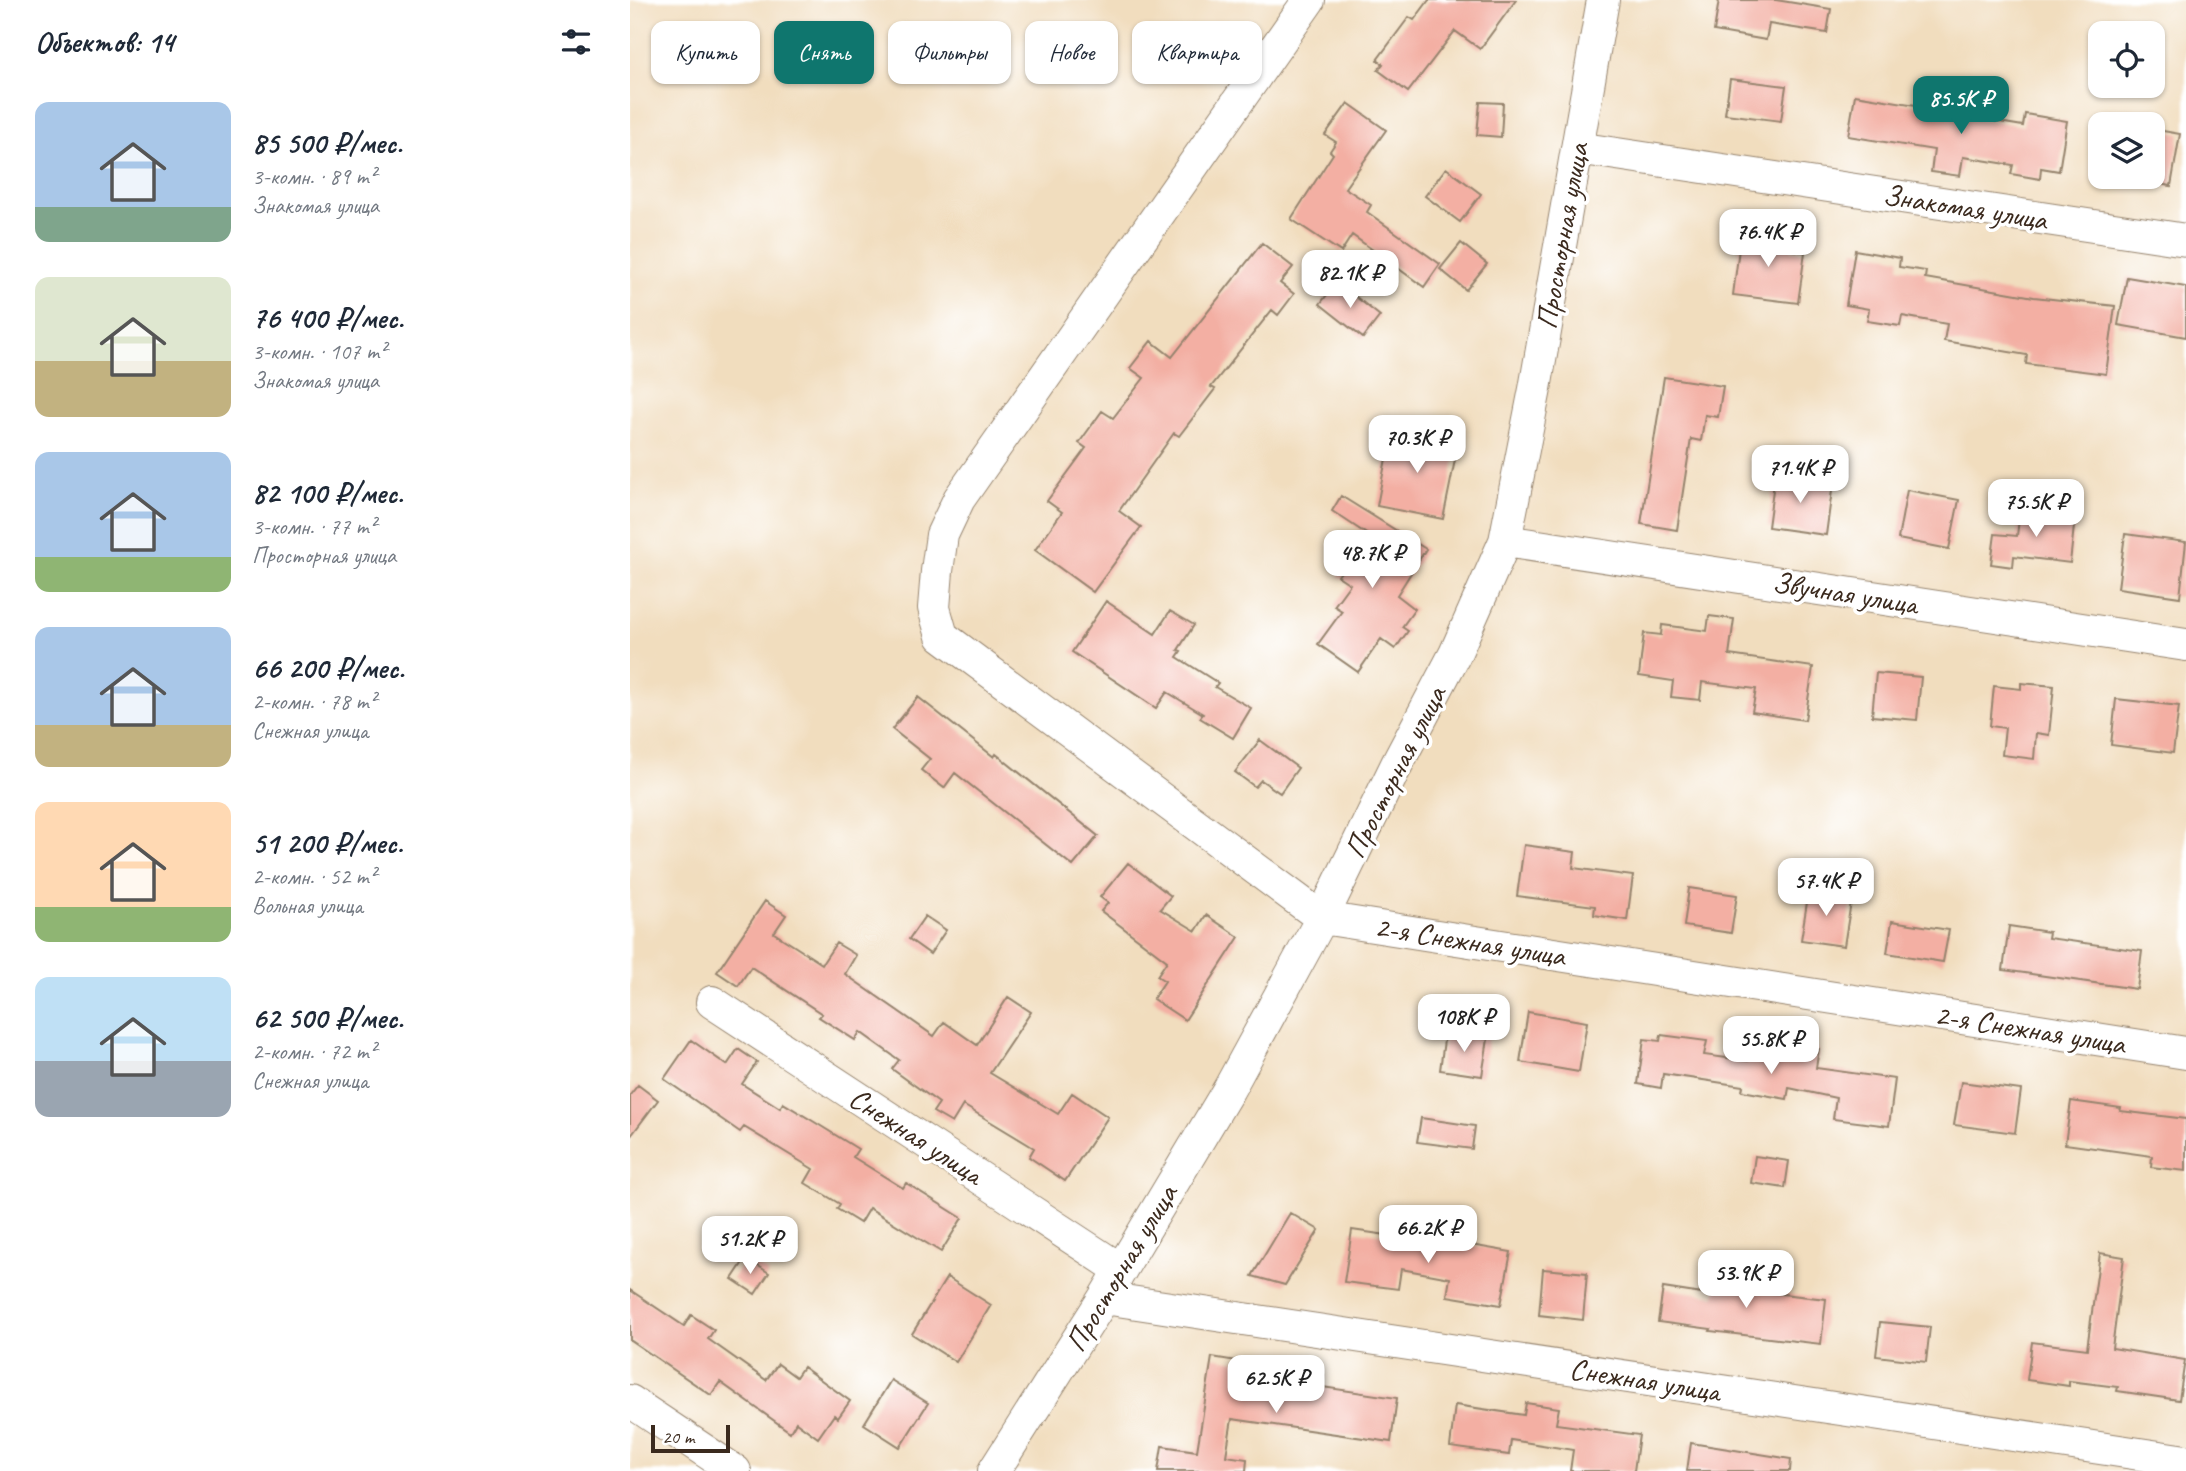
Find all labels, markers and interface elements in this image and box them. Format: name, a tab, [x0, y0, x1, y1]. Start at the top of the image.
chip: Купить	[651, 21, 760, 84]
chip: Снять	[774, 21, 874, 84]
chip: Фильтры	[888, 21, 1011, 84]
chip: Новое	[1025, 21, 1118, 84]
chip: Квартира	[1132, 21, 1262, 84]
map controls	[2088, 21, 2165, 189]
button: locate	[2088, 21, 2165, 98]
text: Объектов: 14	[35, 23, 174, 61]
icon: filters	[557, 23, 595, 61]
pin: 85.5K ₽	[1896, 76, 2026, 136]
text: 85.5K ₽	[1929, 84, 1993, 113]
button: layers	[2088, 112, 2165, 189]
text: 85 500 ₽/мес.	[252, 124, 402, 162]
icon: home	[91, 130, 175, 214]
street label: Просторная улица	[1527, 138, 1597, 332]
text: 3-комн. · 89 m²	[252, 162, 376, 191]
street label: Знакомая улица	[1880, 175, 2052, 239]
text: Знакомая улица	[252, 191, 379, 220]
pin: 76.4K ₽	[1703, 210, 1833, 269]
text: 76.4K ₽	[1735, 217, 1801, 246]
pin: 82.1K ₽	[1285, 250, 1415, 310]
text: 82.1K ₽	[1318, 258, 1382, 287]
text: 76 400 ₽/мес.	[252, 299, 404, 337]
icon: home	[91, 305, 175, 389]
text: 3-комн. · 107 m²	[252, 337, 386, 366]
text: Знакомая улица	[252, 366, 379, 395]
pin: 70.3K ₽	[1352, 416, 1482, 475]
text: 70.3K ₽	[1385, 423, 1449, 452]
pin: 71.4K ₽	[1735, 446, 1865, 505]
text: 71.4K ₽	[1768, 453, 1832, 482]
text: 82 100 ₽/мес.	[252, 474, 403, 512]
icon: home	[91, 480, 175, 564]
pin: 75.5K ₽	[1971, 480, 2101, 539]
text: 75.5K ₽	[2004, 487, 2068, 516]
text: 3-комн. · 77 m²	[252, 512, 376, 541]
pin: 48.7K ₽	[1307, 530, 1437, 590]
text: 48.7K ₽	[1340, 538, 1404, 567]
text: Просторная улица	[252, 541, 396, 570]
street label: Звучная улица	[1770, 563, 1923, 624]
text: 66 200 ₽/мес.	[252, 649, 404, 687]
icon: home	[91, 655, 175, 739]
street label: Просторная улица	[1335, 678, 1455, 864]
text: 2-комн. · 78 m²	[252, 687, 376, 716]
text: Снежная улица	[252, 716, 368, 745]
text: 51 200 ₽/мес.	[252, 824, 403, 862]
icon: home	[91, 830, 175, 914]
pin: 57.4K ₽	[1761, 858, 1891, 918]
text: 2-комн. · 52 m²	[252, 862, 376, 891]
text: 57.4K ₽	[1794, 866, 1858, 895]
text: Вольная улица	[252, 891, 363, 920]
street label: 2-я Снежная улица	[1372, 907, 1570, 975]
pin: 108K ₽	[1407, 995, 1521, 1054]
street label: 2-я Снежная улица	[1932, 995, 2130, 1063]
text: 62 500 ₽/мес.	[252, 999, 403, 1037]
text: 108K ₽	[1434, 1002, 1494, 1031]
icon: home	[91, 1005, 175, 1089]
pin: 55.8K ₽	[1706, 1016, 1836, 1076]
text: 55.8K ₽	[1739, 1024, 1803, 1053]
text: 2-комн. · 72 m²	[252, 1037, 376, 1066]
text: Снежная улица	[252, 1066, 368, 1095]
street label: Снежная улица	[842, 1079, 992, 1195]
street label: Просторная улица	[1056, 1176, 1187, 1358]
pin: 66.2K ₽	[1363, 1206, 1493, 1265]
text: 66.2K ₽	[1395, 1213, 1461, 1242]
pin: 51.2K ₽	[685, 1216, 815, 1276]
text: 51.2K ₽	[718, 1224, 782, 1253]
pin: 53.9K ₽	[1681, 1250, 1811, 1310]
text: 53.9K ₽	[1714, 1258, 1778, 1287]
street label: Снежная улица	[1567, 1349, 1725, 1411]
pin: 62.5K ₽	[1211, 1356, 1341, 1415]
text: 62.5K ₽	[1244, 1363, 1308, 1392]
scale bar	[651, 1422, 730, 1454]
text: 20 m	[662, 1425, 694, 1449]

